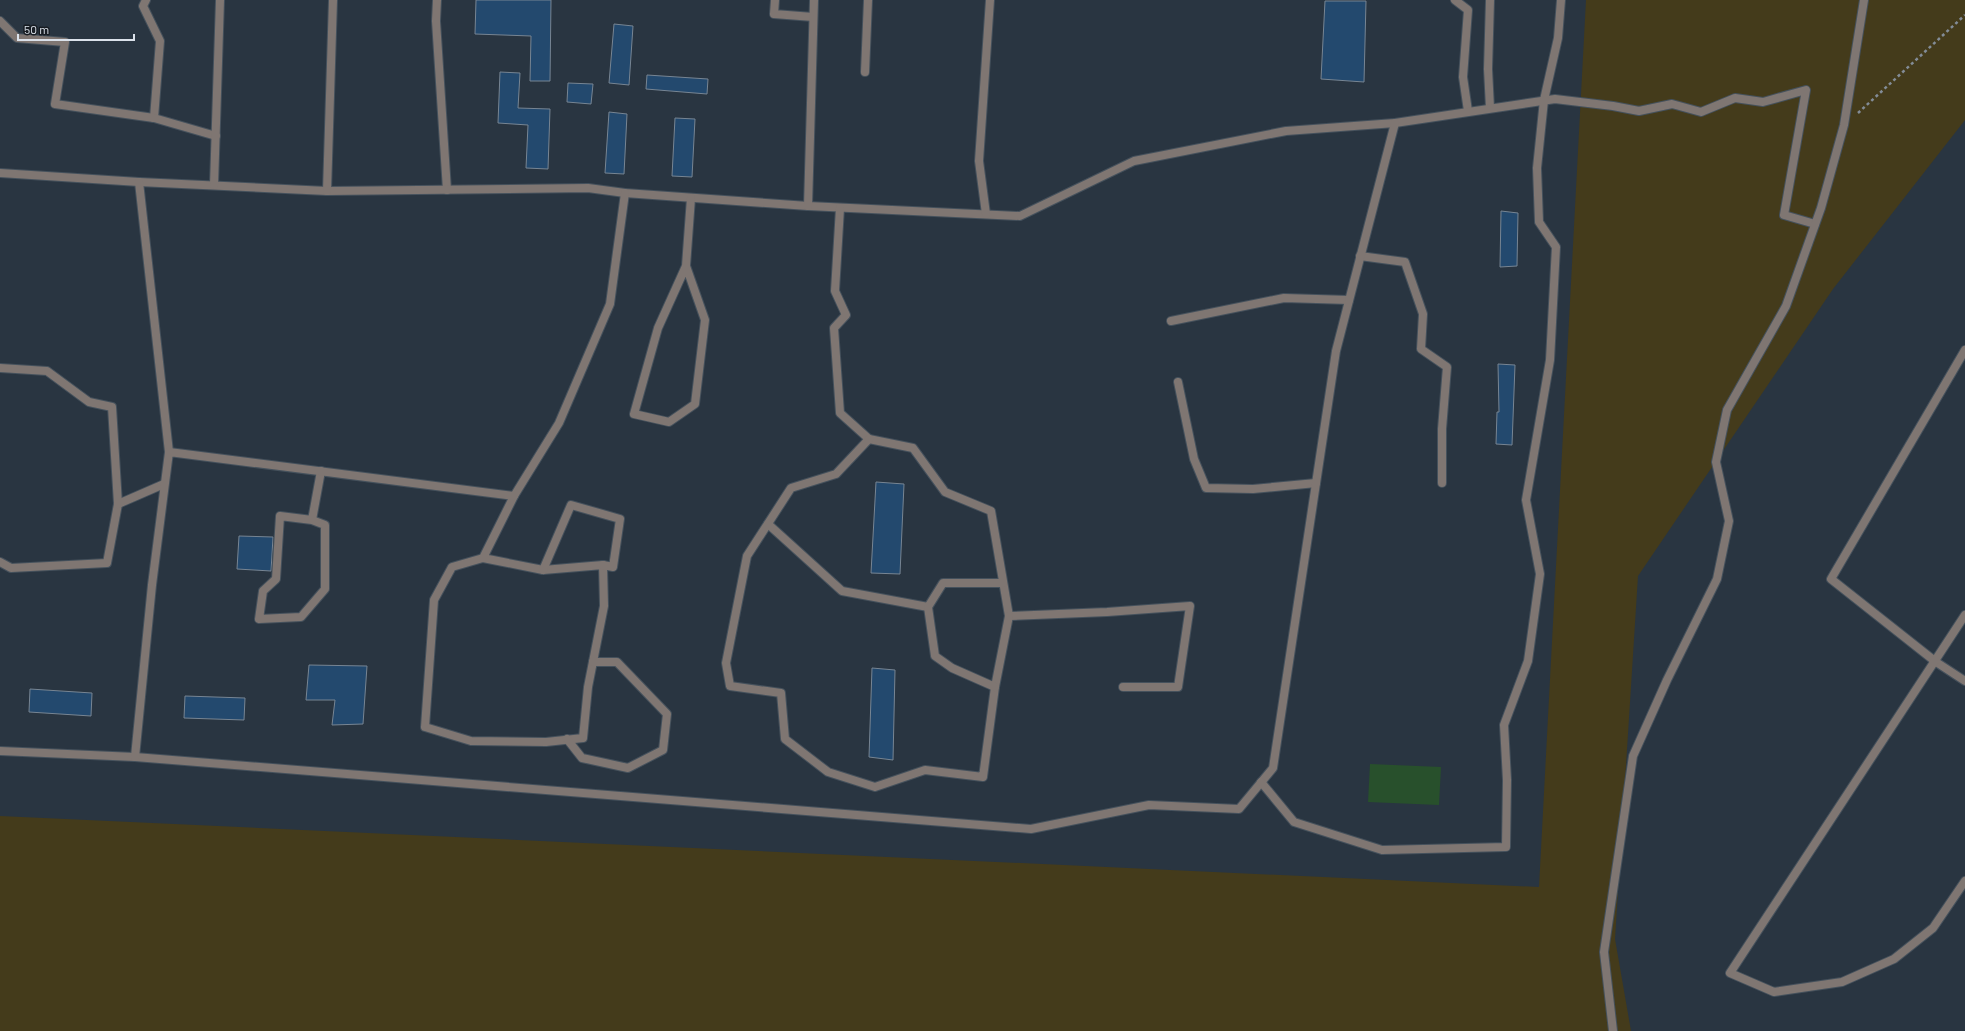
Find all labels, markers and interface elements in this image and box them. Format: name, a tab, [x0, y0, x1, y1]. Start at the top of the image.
scale bar	[18, 16, 134, 42]
text: 50 m	[24, 22, 49, 36]

